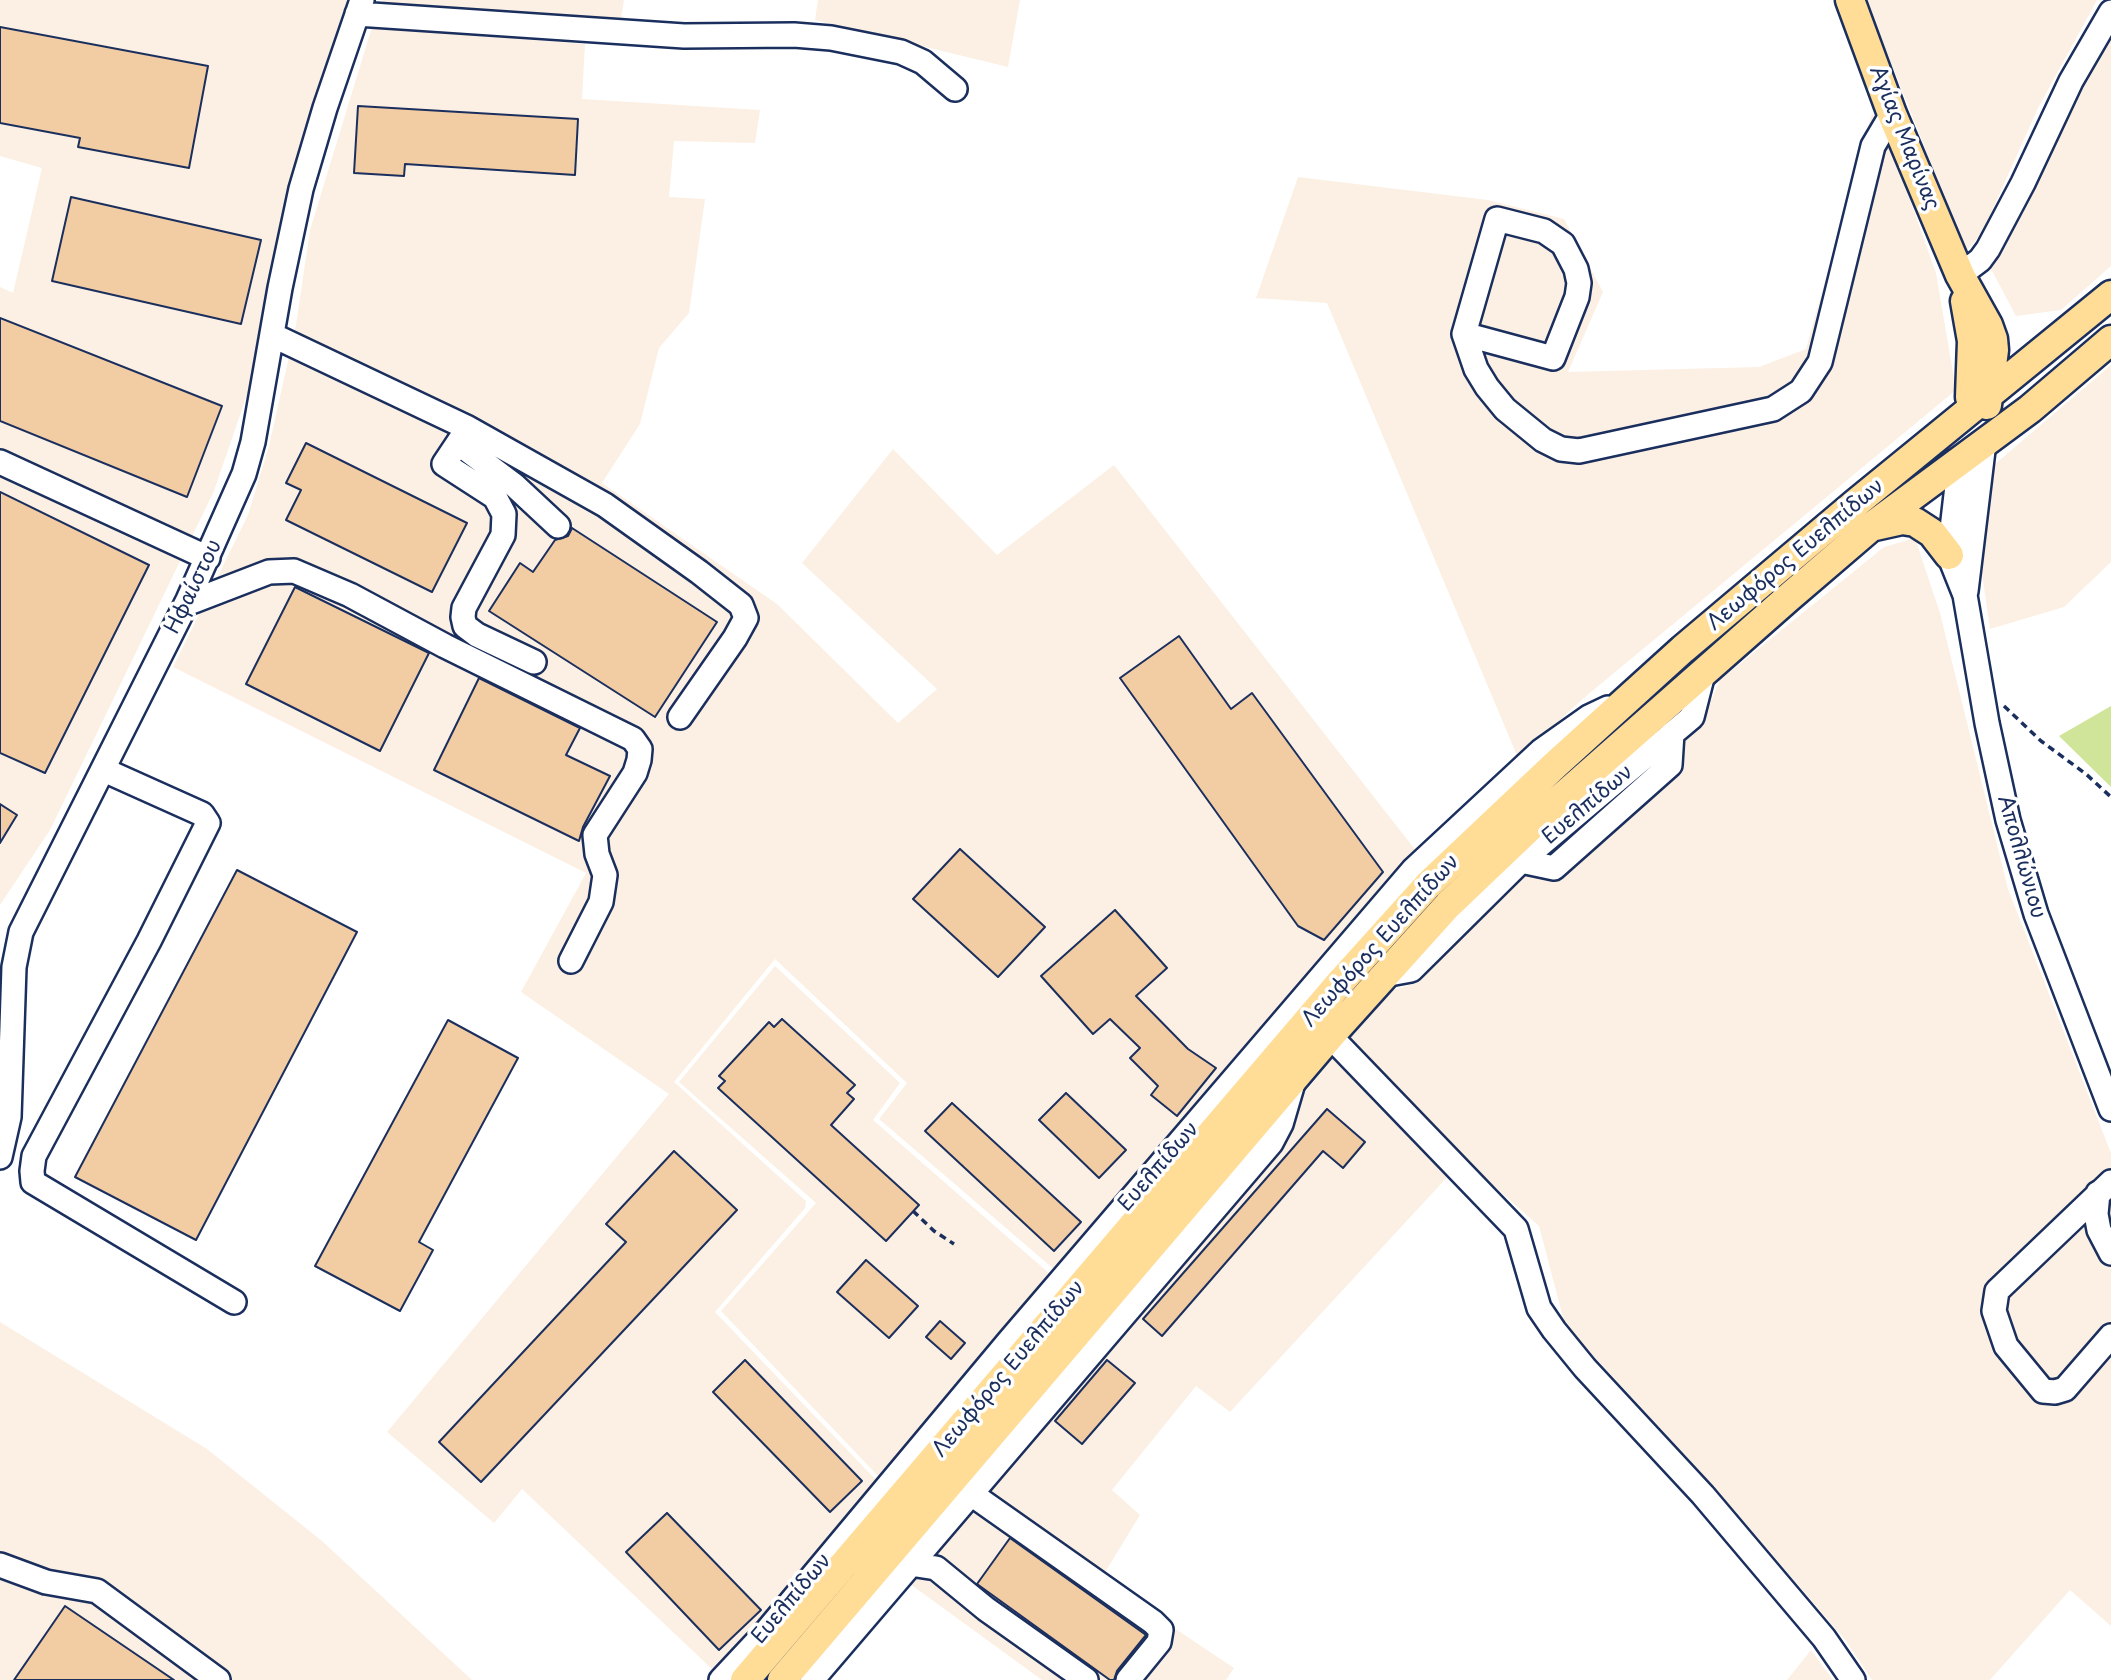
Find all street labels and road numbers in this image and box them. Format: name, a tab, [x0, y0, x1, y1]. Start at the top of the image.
street label: Αγίας Μαρίνας	[1864, 62, 1944, 214]
street label: Λεωφόρος Ευελπίδων	[1703, 474, 1889, 636]
street label: Ηφαίστου	[160, 536, 228, 638]
street label: Ευελπίδων	[1538, 760, 1638, 850]
street label: Απολλώνιου	[1991, 793, 2051, 921]
street label: Λεωφόρος Ευελπίδων	[1297, 850, 1465, 1032]
street label: Ευελπίδων	[1113, 1117, 1205, 1217]
street label: Λεωφόρος Ευελπίδων	[928, 1276, 1090, 1462]
street label: Ευελπίδων	[747, 1549, 837, 1649]

